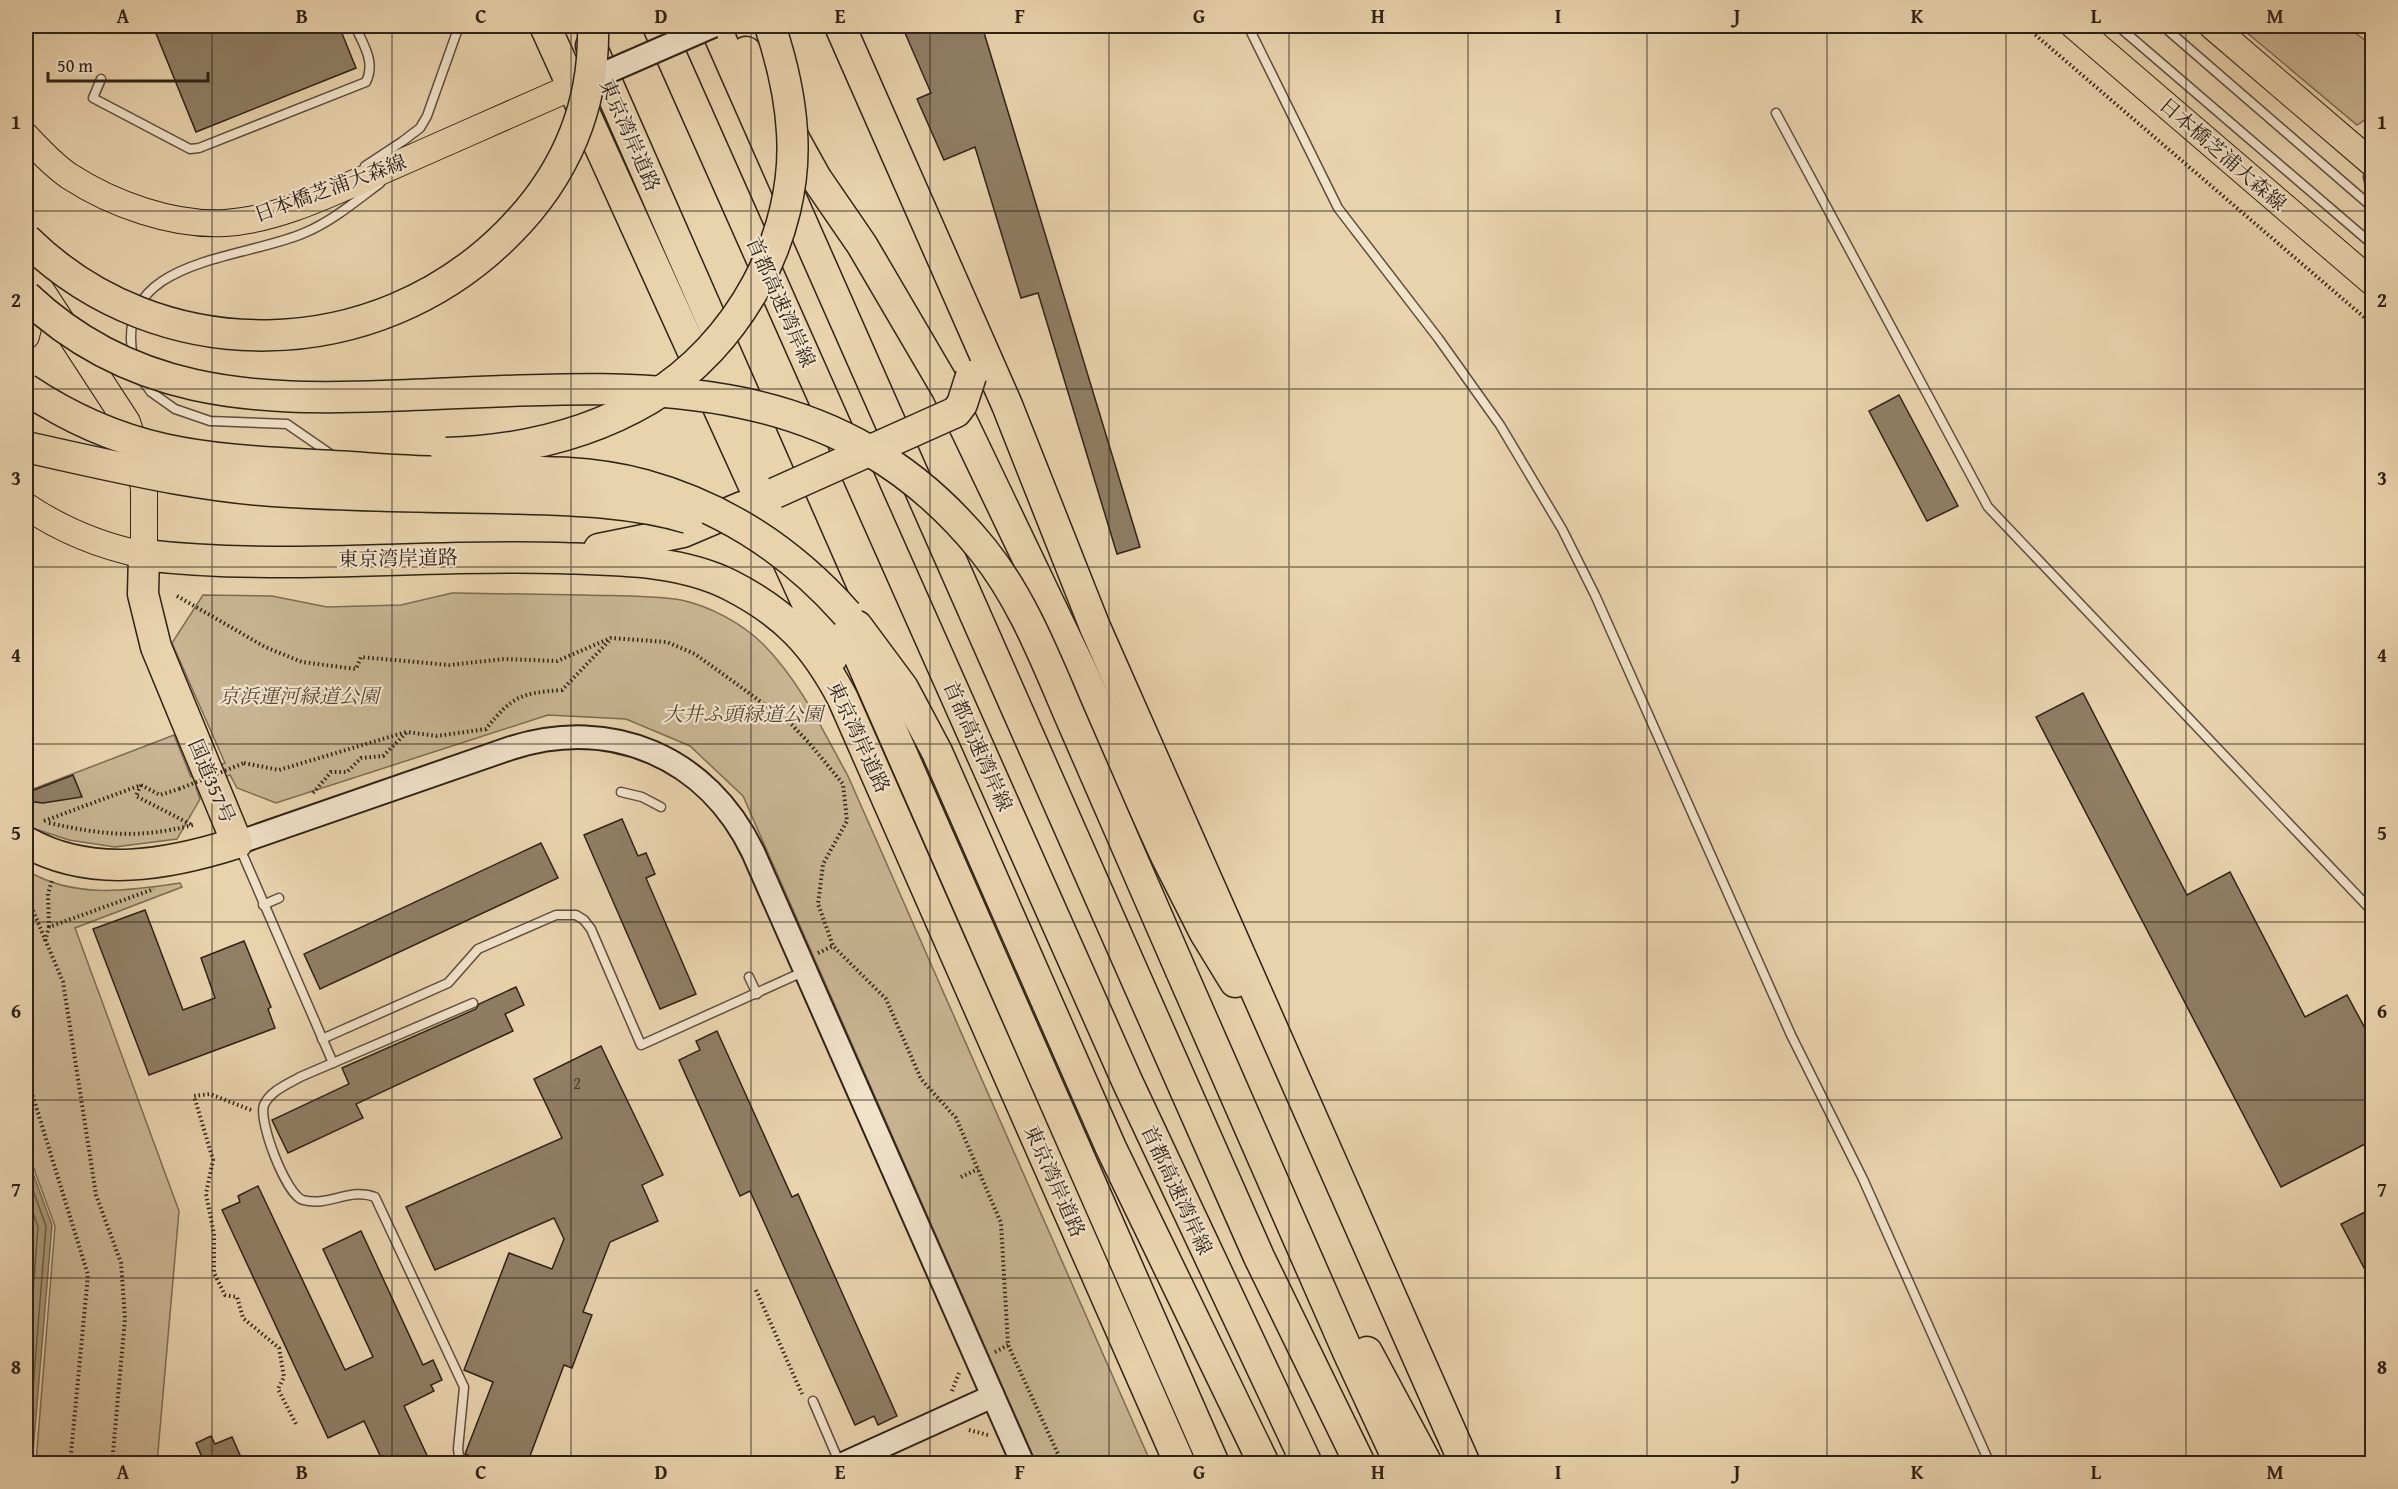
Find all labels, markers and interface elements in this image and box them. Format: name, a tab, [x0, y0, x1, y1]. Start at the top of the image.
text: A	[117, 1, 130, 30]
text: B	[296, 1, 308, 30]
text: C	[475, 1, 487, 30]
text: D	[654, 1, 668, 30]
text: E	[835, 1, 846, 30]
text: F	[1015, 1, 1025, 30]
text: G	[1193, 1, 1205, 30]
text: H	[1371, 1, 1385, 30]
text: I	[1555, 1, 1561, 30]
text: J	[1731, 1, 1741, 30]
text: K	[1911, 1, 1924, 30]
text: L	[2091, 1, 2102, 30]
text: M	[2266, 1, 2284, 30]
scale bar	[48, 45, 208, 83]
text: 50 m	[57, 52, 93, 79]
street label: 東京湾岸道路	[593, 74, 668, 196]
street label: 日本橋芝浦大森線	[2153, 90, 2293, 217]
text: 1	[11, 107, 21, 136]
text: 1	[2377, 107, 2387, 136]
street label: 日本橋芝浦大森線	[250, 147, 410, 229]
street label: 首都高速湾岸線	[740, 232, 823, 372]
text: 2	[11, 285, 21, 314]
text: 2	[2377, 285, 2387, 314]
text: 3	[11, 463, 21, 492]
text: 3	[2377, 463, 2387, 492]
street label: 東京湾岸道路	[338, 542, 458, 573]
text: 4	[11, 640, 21, 669]
text: 4	[2377, 640, 2387, 669]
street label: 東京湾岸道路	[821, 676, 898, 797]
street label: 首都高速湾岸線	[937, 676, 1020, 816]
park label: 京浜運河緑道公園	[219, 681, 382, 710]
park label: 大井ふ頭緑道公園	[663, 699, 826, 728]
street label: 国道357号	[182, 734, 243, 827]
text: 5	[11, 818, 21, 847]
text: 5	[2377, 818, 2387, 847]
text: 6	[11, 996, 21, 1025]
text: 6	[2377, 996, 2387, 1025]
house number: 2	[573, 1071, 581, 1095]
street label: 東京湾岸道路	[1018, 1120, 1093, 1242]
street label: 首都高速湾岸線	[1135, 1120, 1220, 1259]
text: 7	[11, 1174, 21, 1203]
text: 7	[2377, 1174, 2387, 1203]
text: 8	[11, 1352, 21, 1381]
text: 8	[2377, 1352, 2387, 1381]
text: A	[117, 1457, 130, 1486]
text: B	[296, 1457, 308, 1486]
text: C	[475, 1457, 487, 1486]
text: D	[654, 1457, 668, 1486]
text: E	[835, 1457, 846, 1486]
text: F	[1015, 1457, 1025, 1486]
text: G	[1193, 1457, 1205, 1486]
text: H	[1371, 1457, 1385, 1486]
text: I	[1555, 1457, 1561, 1486]
text: J	[1731, 1457, 1741, 1486]
text: K	[1911, 1457, 1924, 1486]
text: L	[2091, 1457, 2102, 1486]
text: M	[2266, 1457, 2284, 1486]

